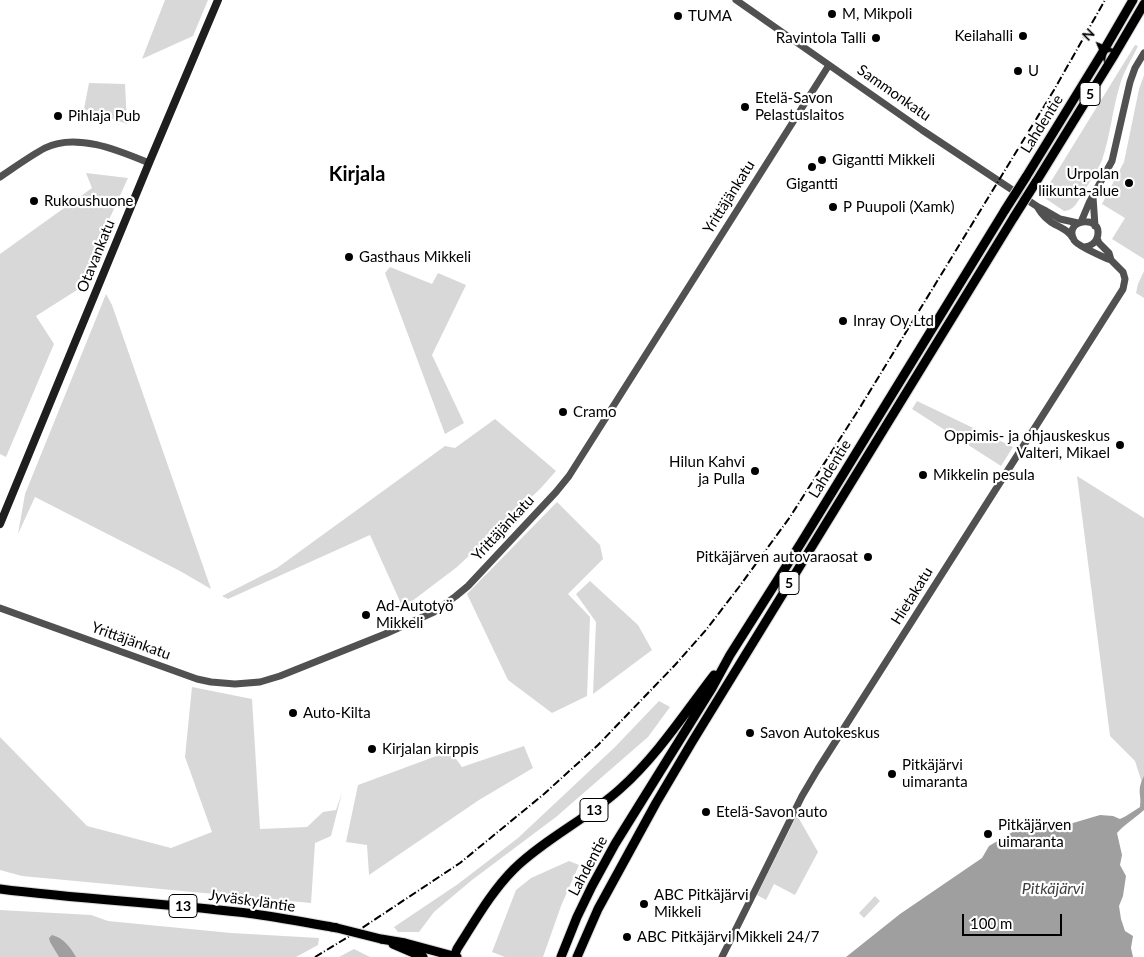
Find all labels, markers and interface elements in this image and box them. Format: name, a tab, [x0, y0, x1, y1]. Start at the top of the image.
place label: M, Mikpoli	[842, 5, 912, 23]
place label: TUMA	[688, 7, 732, 25]
marker: M, Mikpoli	[826, 8, 838, 20]
marker: TUMA	[672, 10, 684, 22]
north arrow	[1074, 20, 1124, 70]
text: N	[1078, 24, 1098, 44]
place label: Keilahalli	[955, 27, 1013, 45]
place label: Ravintola Talli	[776, 29, 866, 47]
marker: Keilahalli	[1017, 30, 1029, 42]
marker: Ravintola Talli	[870, 32, 882, 44]
street label: Sammonkatu	[854, 61, 934, 125]
place label: U	[1028, 62, 1039, 80]
marker: U	[1012, 65, 1024, 77]
road number: 5	[1080, 82, 1100, 106]
place label: Etelä-Savon Pelastuslaitos	[755, 89, 844, 124]
street label: Lahdentie	[1017, 92, 1067, 156]
marker: Etelä-Savon Pelastuslaitos	[739, 101, 751, 113]
place label: Pihlaja Pub	[68, 107, 141, 125]
marker: Pihlaja Pub	[52, 110, 64, 122]
place label: Gigantti Mikkeli	[832, 151, 935, 169]
marker: Gigantti Mikkeli	[816, 154, 828, 166]
street label: Yrittäjänkatu	[699, 157, 759, 237]
marker: Gigantti	[806, 161, 818, 173]
district label: Kirjala	[329, 163, 385, 187]
place label: Urpolan liikunta-alue	[1038, 165, 1119, 200]
place label: Gigantti	[786, 175, 838, 193]
marker: Urpolan liikunta-alue	[1123, 177, 1135, 189]
place label: Rukoushuone	[44, 192, 134, 210]
marker: Rukoushuone	[28, 195, 40, 207]
place label: P Puupoli (Xamk)	[843, 198, 954, 216]
marker: P Puupoli (Xamk)	[827, 201, 839, 213]
street label: Otavankatu	[73, 217, 119, 295]
place label: Gasthaus Mikkeli	[359, 248, 471, 266]
marker: Gasthaus Mikkeli	[343, 251, 355, 263]
place label: Inray Oy Ltd	[853, 312, 934, 330]
marker: Inray Oy Ltd	[837, 315, 849, 327]
place label: Cramo	[573, 403, 617, 421]
marker: Cramo	[557, 406, 569, 418]
place label: Oppimis- ja ohjauskeskus Valteri, Mikael	[944, 427, 1110, 462]
street label: Lahdentie	[805, 437, 855, 501]
marker: Oppimis- ja ohjauskeskus Valteri, Mikael	[1114, 439, 1126, 451]
place label: Hilun Kahvi ja Pulla	[669, 453, 745, 488]
marker: Hilun Kahvi ja Pulla	[749, 465, 761, 477]
place label: Mikkelin pesula	[933, 466, 1035, 484]
marker: Mikkelin pesula	[917, 469, 929, 481]
street label: Yrittäjänkatu	[468, 492, 538, 564]
place label: Pitkäjärven autovaraosat	[696, 548, 858, 566]
marker: Pitkäjärven autovaraosat	[862, 551, 874, 563]
street label: Hietakatu	[887, 564, 937, 628]
road number: 5	[779, 572, 799, 594]
place label: Ad-Autotyö Mikkeli	[376, 597, 453, 632]
marker: Ad-Autotyö Mikkeli	[360, 609, 372, 621]
street label: Yrittäjänkatu	[89, 618, 173, 664]
place label: Auto-Kilta	[303, 704, 371, 722]
marker: Auto-Kilta	[287, 707, 299, 719]
place label: Savon Autokeskus	[760, 724, 880, 742]
marker: Savon Autokeskus	[744, 727, 756, 739]
place label: Kirjalan kirppis	[382, 740, 479, 758]
marker: Kirjalan kirppis	[366, 743, 378, 755]
place label: Pitkäjärvi uimaranta	[902, 756, 968, 791]
marker: Pitkäjärvi uimaranta	[886, 768, 898, 780]
road number: 13	[580, 798, 608, 822]
place label: Etelä-Savon auto	[716, 803, 827, 821]
marker: Etelä-Savon auto	[700, 806, 712, 818]
place label: Pitkäjärven uimaranta	[998, 816, 1071, 851]
marker: Pitkäjärven uimaranta	[982, 828, 994, 840]
street label: Lahdentie	[565, 833, 611, 899]
water label: Pitkäjärvi	[1022, 879, 1084, 899]
street label: Jyväskyläntie	[208, 886, 296, 916]
place label: ABC Pitkäjärvi Mikkeli	[654, 886, 749, 921]
road number: 13	[169, 894, 197, 918]
marker: ABC Pitkäjärvi Mikkeli	[638, 898, 650, 910]
scale bar	[964, 904, 1064, 936]
text: 100 m	[970, 914, 1012, 932]
place label: ABC Pitkäjärvi Mikkeli 24/7	[637, 928, 819, 946]
marker: ABC Pitkäjärvi Mikkeli 24/7	[621, 931, 633, 943]

